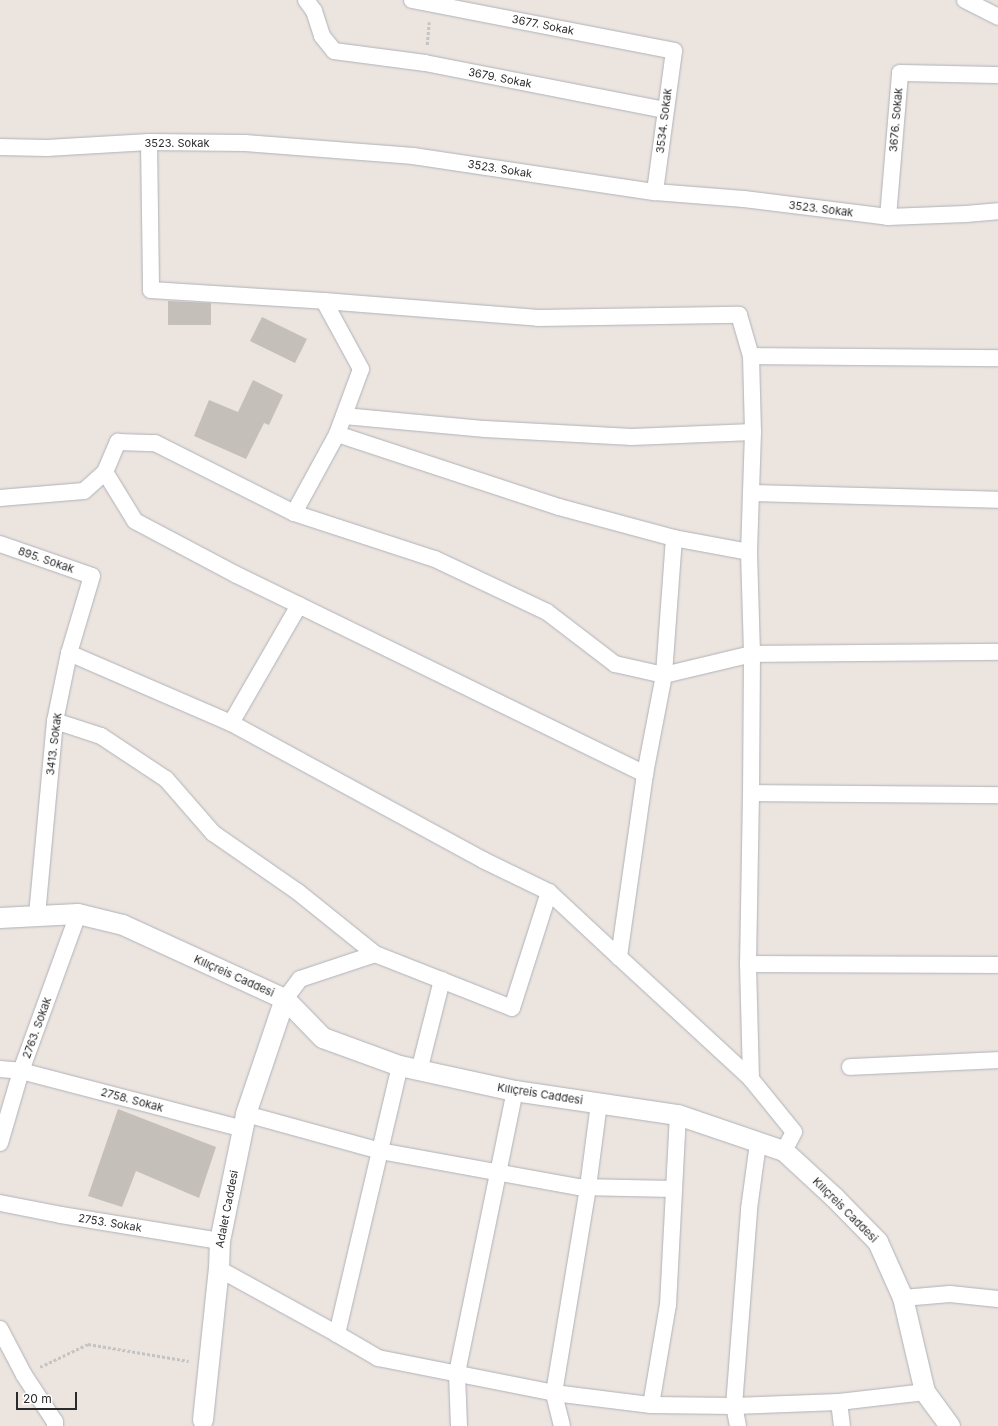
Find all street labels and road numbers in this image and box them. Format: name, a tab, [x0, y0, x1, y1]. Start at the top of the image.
street label: 3677. Sokak	[511, 13, 575, 37]
street label: 3679. Sokak	[467, 65, 533, 91]
street label: 3676. Sokak	[887, 87, 905, 153]
street label: 3534. Sokak	[653, 88, 675, 154]
street label: 3523. Sokak	[145, 136, 209, 150]
street label: 3523. Sokak	[467, 157, 533, 181]
street label: 3523. Sokak	[788, 198, 854, 220]
street label: 895. Sokak	[16, 544, 76, 576]
street label: 3413. Sokak	[44, 712, 64, 776]
street label: Kılıçreis Caddesi	[192, 952, 276, 1000]
street label: 2763. Sokak	[20, 996, 54, 1060]
street label: Kılıçreis Caddesi	[496, 1081, 584, 1107]
street label: 2758. Sokak	[99, 1085, 165, 1115]
street label: Adalet Caddesi	[213, 1169, 241, 1249]
street label: Kılıçreis Caddesi	[810, 1175, 880, 1245]
street label: 2753. Sokak	[77, 1211, 143, 1235]

